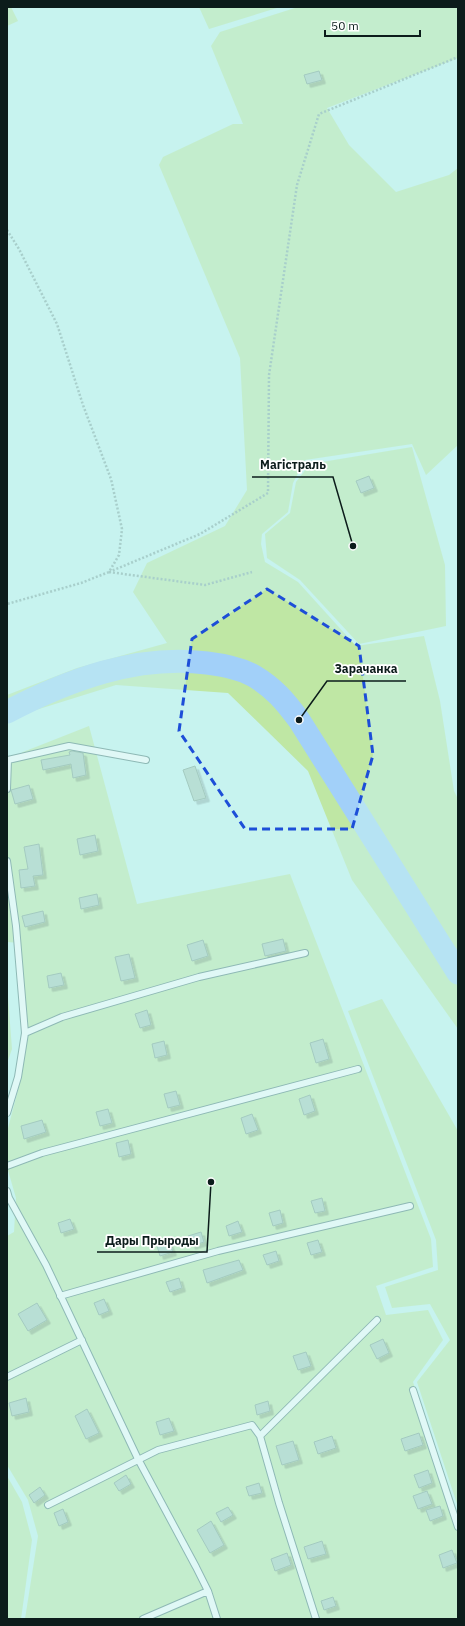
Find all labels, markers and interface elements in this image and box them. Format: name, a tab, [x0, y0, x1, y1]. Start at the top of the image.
scale bar	[325, 12, 420, 38]
text: 50 m	[331, 18, 359, 33]
callout: Магістраль	[252, 453, 333, 477]
text: Магістраль	[260, 457, 326, 472]
callout: Зарачанка	[327, 657, 406, 681]
text: Зарачанка	[335, 661, 398, 676]
callout: Дары Прыроды	[97, 1228, 207, 1252]
text: Дары Прыроды	[105, 1233, 199, 1248]

